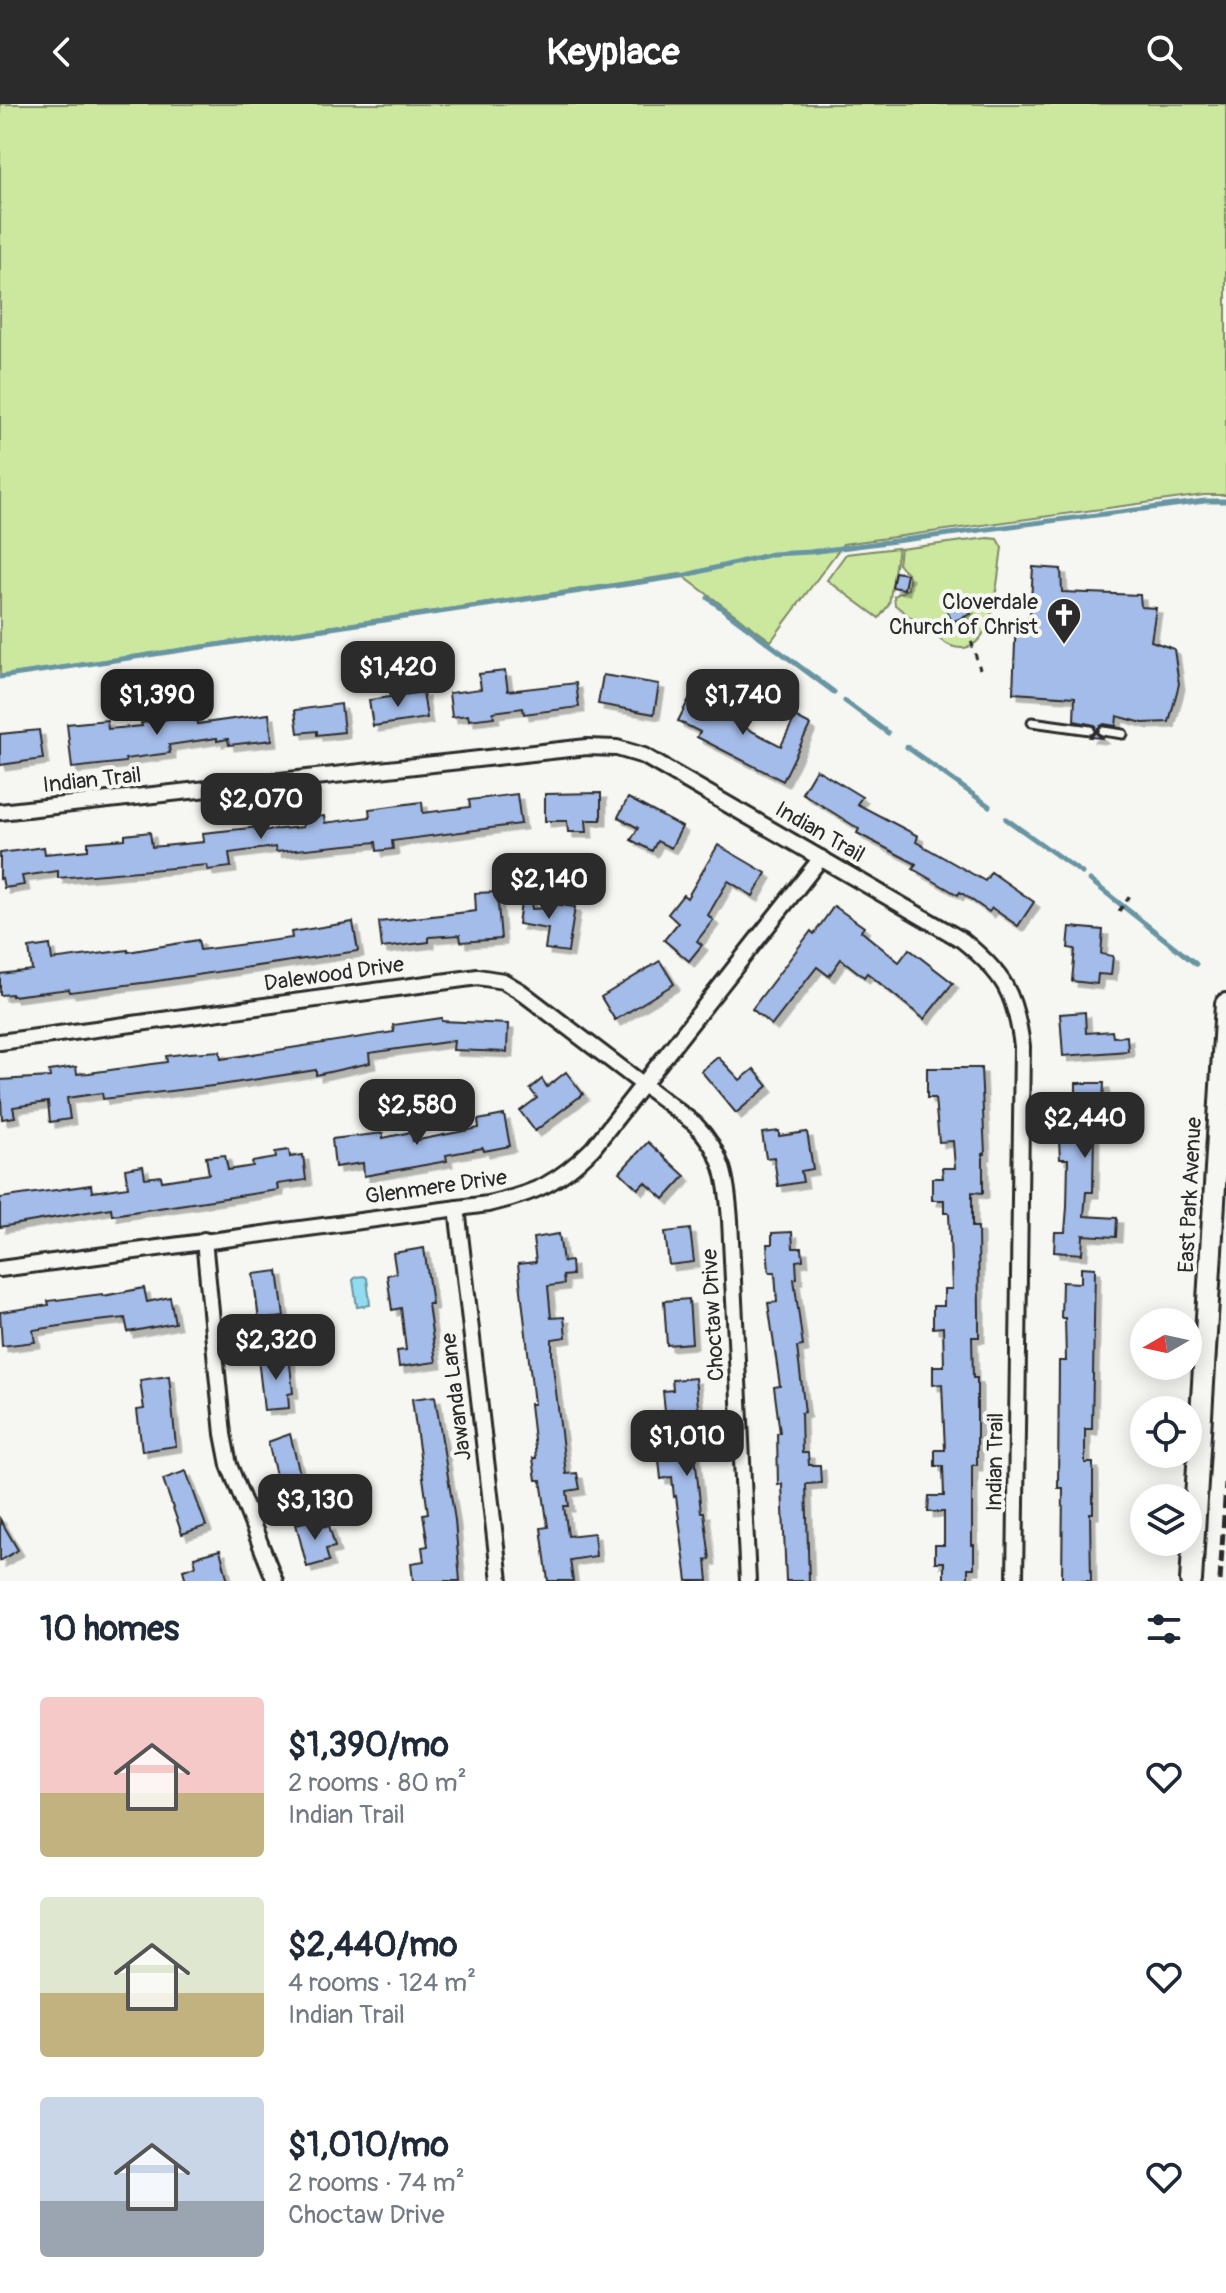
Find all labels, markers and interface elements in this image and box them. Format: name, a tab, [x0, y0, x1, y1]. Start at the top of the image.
icon: back	[40, 30, 84, 74]
text: Keyplace	[546, 30, 680, 75]
icon: search	[1142, 30, 1186, 74]
place label: Cloverdale Church of Christ	[889, 588, 1038, 641]
church icon: Cloverdale Church of Christ	[1045, 596, 1083, 646]
pin: $1,420	[333, 641, 463, 709]
text: $1,420	[359, 651, 437, 683]
pin: $1,390	[92, 669, 222, 737]
pin: $1,740	[678, 669, 808, 737]
text: $1,390	[119, 679, 195, 711]
text: $1,740	[704, 679, 782, 711]
street label: Indian Trail	[41, 761, 143, 799]
pin: $2,070	[196, 773, 326, 841]
text: $2,070	[219, 783, 303, 815]
street label: Indian Trail	[770, 795, 870, 869]
pin: $2,140	[484, 853, 614, 921]
text: $2,140	[510, 863, 588, 895]
street label: Dalewood Drive	[262, 950, 406, 998]
pin: $2,580	[352, 1079, 482, 1147]
text: $2,580	[377, 1089, 457, 1121]
pin: $2,440	[1020, 1092, 1150, 1160]
text: $2,440	[1043, 1102, 1127, 1134]
street label: East Park Avenue	[1172, 1116, 1208, 1274]
street label: Glenmere Drive	[363, 1163, 509, 1211]
street label: Choctaw Drive	[696, 1248, 730, 1382]
north arrow	[1130, 1308, 1202, 1380]
map controls	[1130, 1308, 1202, 1556]
pin: $2,320	[211, 1314, 341, 1382]
text: $2,320	[235, 1324, 317, 1356]
street label: Jawanda Lane	[434, 1331, 478, 1463]
button: locate	[1130, 1396, 1202, 1468]
pin: $1,010	[622, 1410, 752, 1478]
street label: Indian Trail	[980, 1412, 1010, 1512]
text: $1,010	[649, 1420, 725, 1452]
pin: $3,130	[250, 1474, 380, 1542]
text: $3,130	[276, 1484, 354, 1516]
button: layers	[1130, 1484, 1202, 1556]
icon: filters	[1142, 1607, 1186, 1651]
text: 10 homes	[40, 1608, 179, 1651]
text: $1,390/mo	[288, 1724, 449, 1767]
icon: home	[104, 1729, 200, 1825]
icon: heart	[1142, 1755, 1186, 1799]
text: 2 rooms · 80 m²	[288, 1767, 467, 1799]
text: Indian Trail	[288, 1799, 405, 1831]
text: $2,440/mo	[288, 1924, 457, 1967]
icon: home	[104, 1929, 200, 2025]
icon: heart	[1142, 1955, 1186, 1999]
text: 4 rooms · 124 m²	[288, 1967, 476, 1999]
text: Indian Trail	[288, 1999, 405, 2031]
text: $1,010/mo	[288, 2124, 449, 2167]
icon: home	[104, 2129, 200, 2225]
icon: heart	[1142, 2155, 1186, 2199]
text: 2 rooms · 74 m²	[288, 2167, 465, 2199]
text: Choctaw Drive	[288, 2199, 445, 2231]

